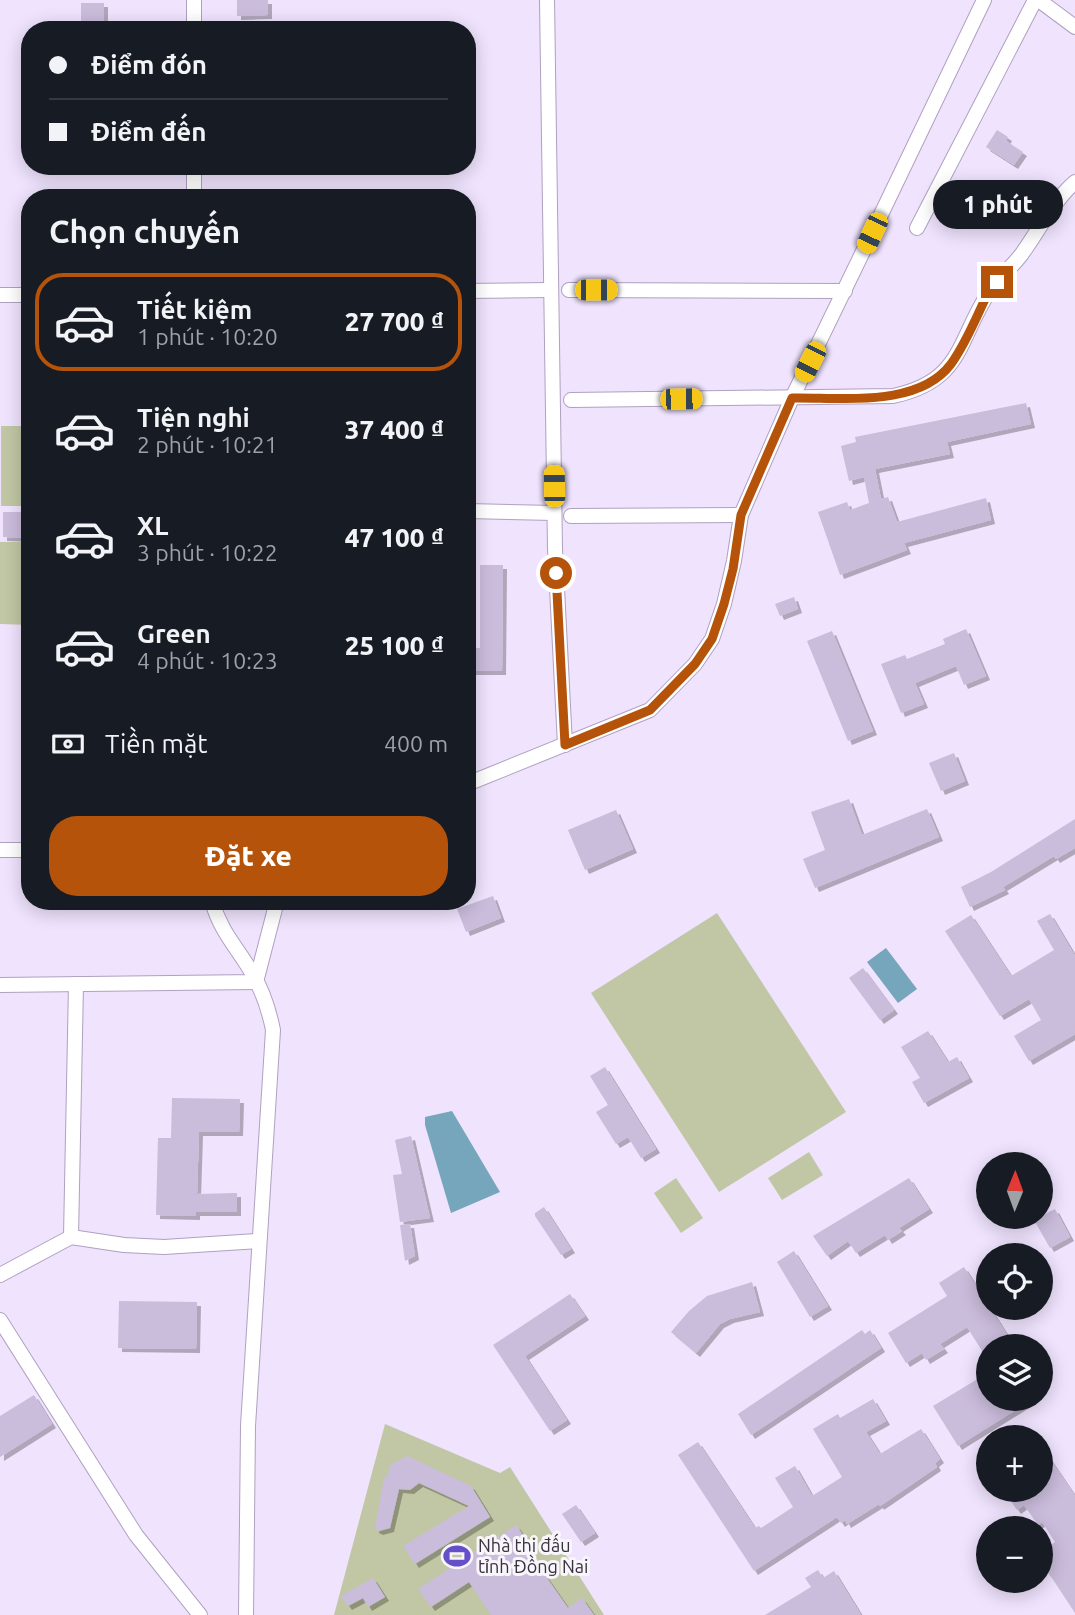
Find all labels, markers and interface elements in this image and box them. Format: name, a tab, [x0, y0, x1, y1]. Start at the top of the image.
text: Điểm đón	[91, 50, 207, 79]
text: Điểm đến	[91, 117, 206, 146]
callout: 1 phút	[932, 180, 1062, 230]
text: 1 phút	[963, 192, 1033, 217]
car	[854, 210, 891, 256]
text: Chọn chuyến	[49, 213, 240, 249]
route end	[981, 266, 1013, 298]
car	[576, 280, 618, 301]
icon: car	[53, 291, 116, 354]
text: Tiết kiệm	[137, 295, 252, 324]
text: 27 700 ₫	[345, 307, 444, 336]
text: 1 phút · 10:20	[137, 324, 278, 349]
car	[792, 339, 829, 385]
car	[660, 388, 703, 410]
icon: car	[53, 399, 116, 462]
text: Tiện nghi	[137, 403, 250, 432]
text: 37 400 ₫	[345, 415, 444, 444]
text: 2 phút · 10:21	[137, 432, 278, 457]
car	[544, 465, 565, 507]
icon: car	[53, 507, 116, 570]
text: XL	[137, 511, 168, 540]
text: 47 100 ₫	[345, 523, 444, 552]
text: 3 phút · 10:22	[137, 540, 278, 565]
route start	[540, 557, 572, 589]
icon: car	[53, 615, 116, 678]
text: Green	[137, 619, 211, 648]
text: 25 100 ₫	[345, 631, 444, 660]
text: 4 phút · 10:23	[137, 648, 278, 673]
icon: cash	[49, 725, 87, 763]
text: Tiền mặt	[105, 729, 208, 758]
text: 400 m	[384, 731, 448, 756]
button: Đặt xe	[49, 816, 448, 896]
north arrow	[976, 1152, 1054, 1228]
map controls	[976, 1152, 1053, 1593]
button: locate	[976, 1243, 1053, 1320]
button: layers	[976, 1334, 1053, 1411]
button: +	[976, 1425, 1053, 1502]
button: −	[976, 1516, 1053, 1593]
place label: Nhà thi đấu tỉnh Đồng Nai	[478, 1533, 588, 1576]
sports icon: Nhà thi đấu tỉnh Đồng Nai	[442, 1541, 472, 1571]

